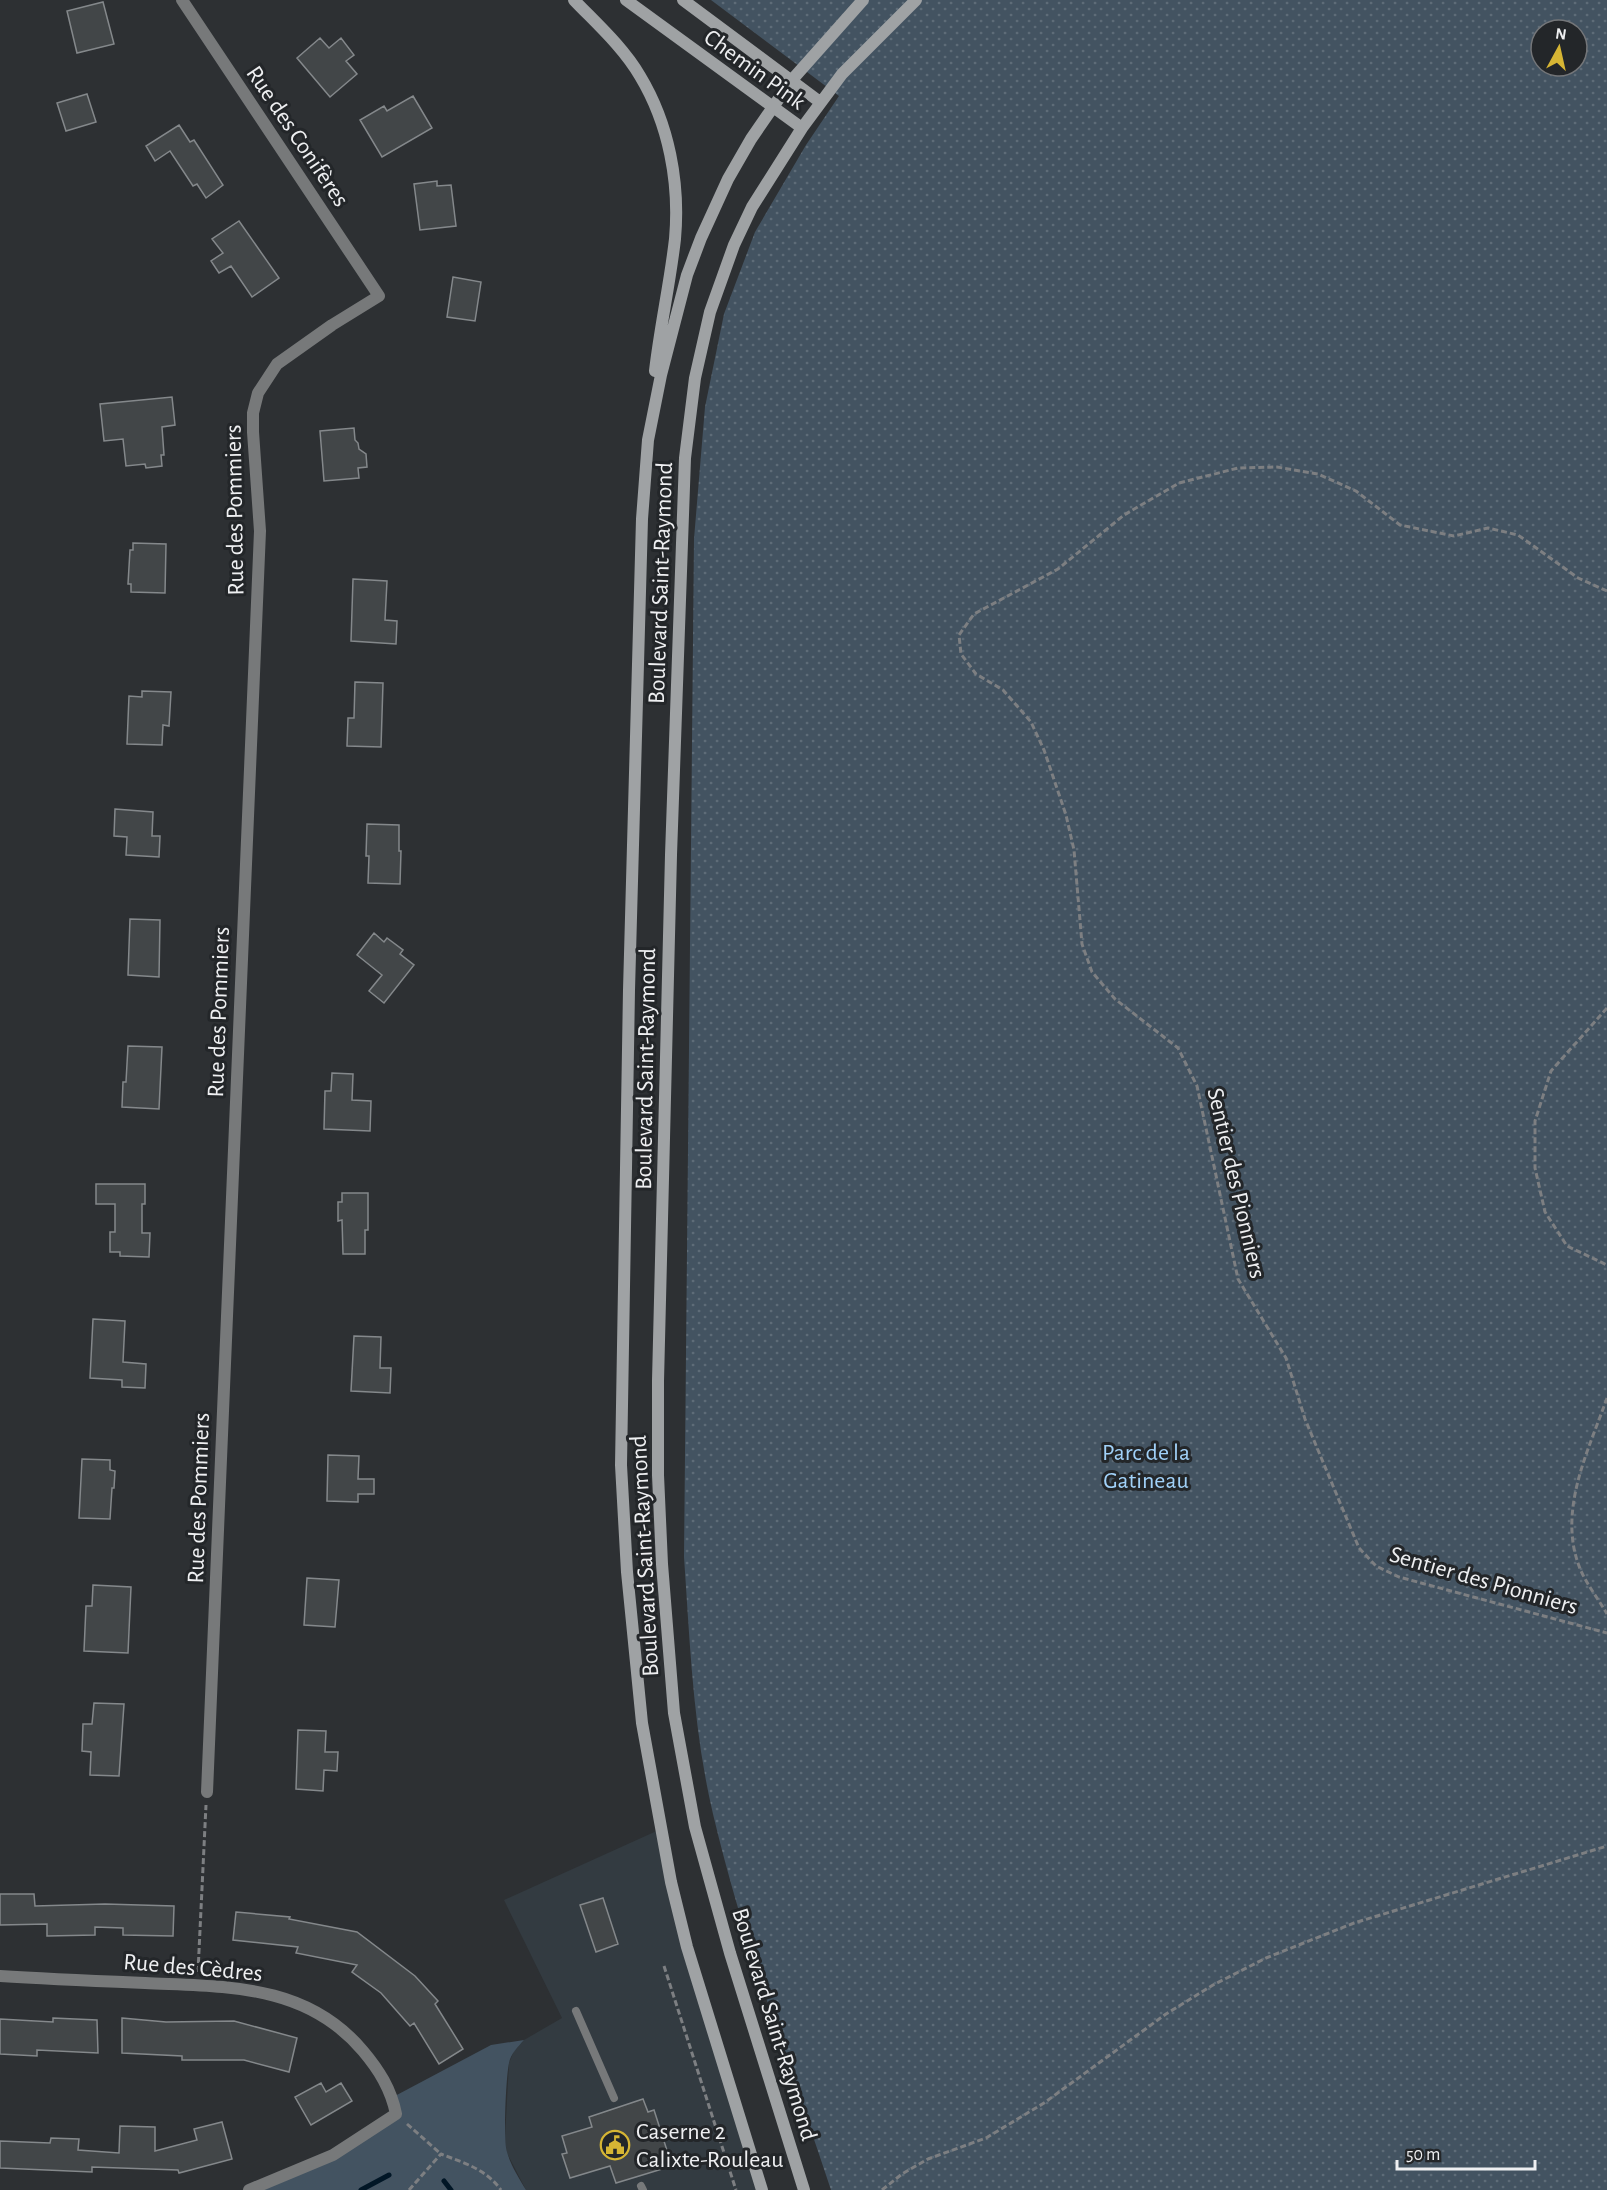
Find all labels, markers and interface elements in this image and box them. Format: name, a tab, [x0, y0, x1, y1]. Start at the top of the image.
north arrow	[1529, 18, 1589, 78]
street label: Chemin Pink	[699, 25, 810, 115]
text: N	[1554, 25, 1568, 43]
street label: Rue des Conifères	[241, 62, 353, 211]
street label: Rue des Pommiers	[222, 424, 248, 596]
street label: Boulevard Saint-Raymond	[645, 462, 677, 704]
street label: Rue des Pommiers	[204, 926, 234, 1098]
street label: Boulevard Saint-Raymond	[632, 948, 660, 1190]
street label: Sentier des Pionniers	[1202, 1086, 1270, 1281]
street label: Rue des Pommiers	[184, 1412, 214, 1584]
street label: Boulevard Saint-Raymond	[627, 1435, 663, 1677]
park label: Parc de la Gatineau	[1102, 1441, 1190, 1493]
street label: Sentier des Pionniers	[1387, 1543, 1581, 1619]
street label: Boulevard Saint-Raymond	[727, 1905, 821, 2143]
street label: Rue des Cèdres	[122, 1950, 263, 1986]
place label: Caserne 2 Calixte-Rouleau	[636, 2120, 784, 2172]
public building icon: Caserne 2 Calixte-Rouleau	[599, 2129, 631, 2161]
scale bar	[1397, 2133, 1535, 2171]
text: 50 m	[1406, 2146, 1440, 2164]

